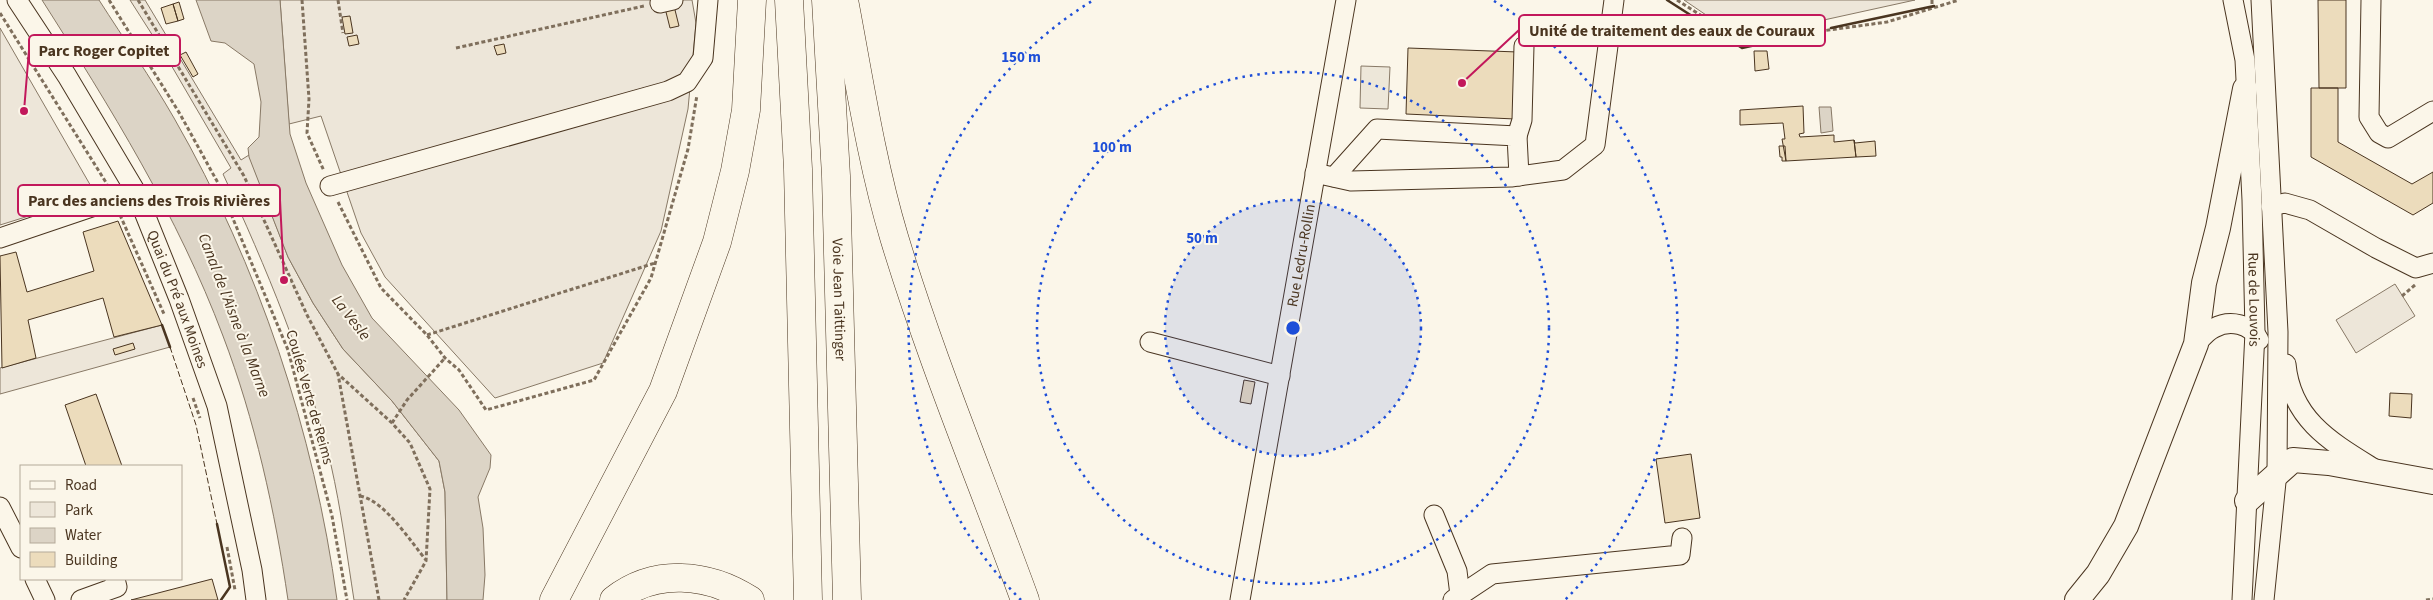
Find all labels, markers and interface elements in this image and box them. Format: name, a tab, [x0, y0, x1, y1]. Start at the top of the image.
callout: Unité de traitement des eaux de Couraux	[1519, 15, 1825, 46]
text: Unité de traitement des eaux de Couraux	[1529, 20, 1815, 42]
callout: Parc Roger Copitet	[29, 35, 180, 66]
text: Parc Roger Copitet	[39, 40, 169, 62]
text: 150 m	[1001, 47, 1041, 68]
text: 100 m	[1092, 137, 1132, 158]
callout: Parc des anciens des Trois Rivières	[18, 185, 280, 216]
text: Parc des anciens des Trois Rivières	[28, 190, 270, 212]
street label: Rue Ledru-Rollin	[1282, 202, 1321, 309]
street label: Quai du Pré aux Moines	[141, 227, 213, 371]
text: 50 m	[1186, 228, 1218, 249]
water label: Canal de l'Aisne à la Marne	[193, 230, 276, 401]
street label: Voie Jean Taittinger	[827, 238, 851, 362]
street label: Rue de Louvois	[2242, 252, 2265, 347]
water label: La Vesle	[326, 290, 376, 345]
centre of rings	[1284, 319, 1302, 337]
street label: Coulée Verte de Reims	[280, 327, 339, 467]
legend	[20, 465, 182, 580]
text: Road	[65, 475, 97, 496]
text: Park	[65, 500, 94, 521]
text: Water	[65, 525, 102, 546]
text: Building	[65, 550, 118, 571]

